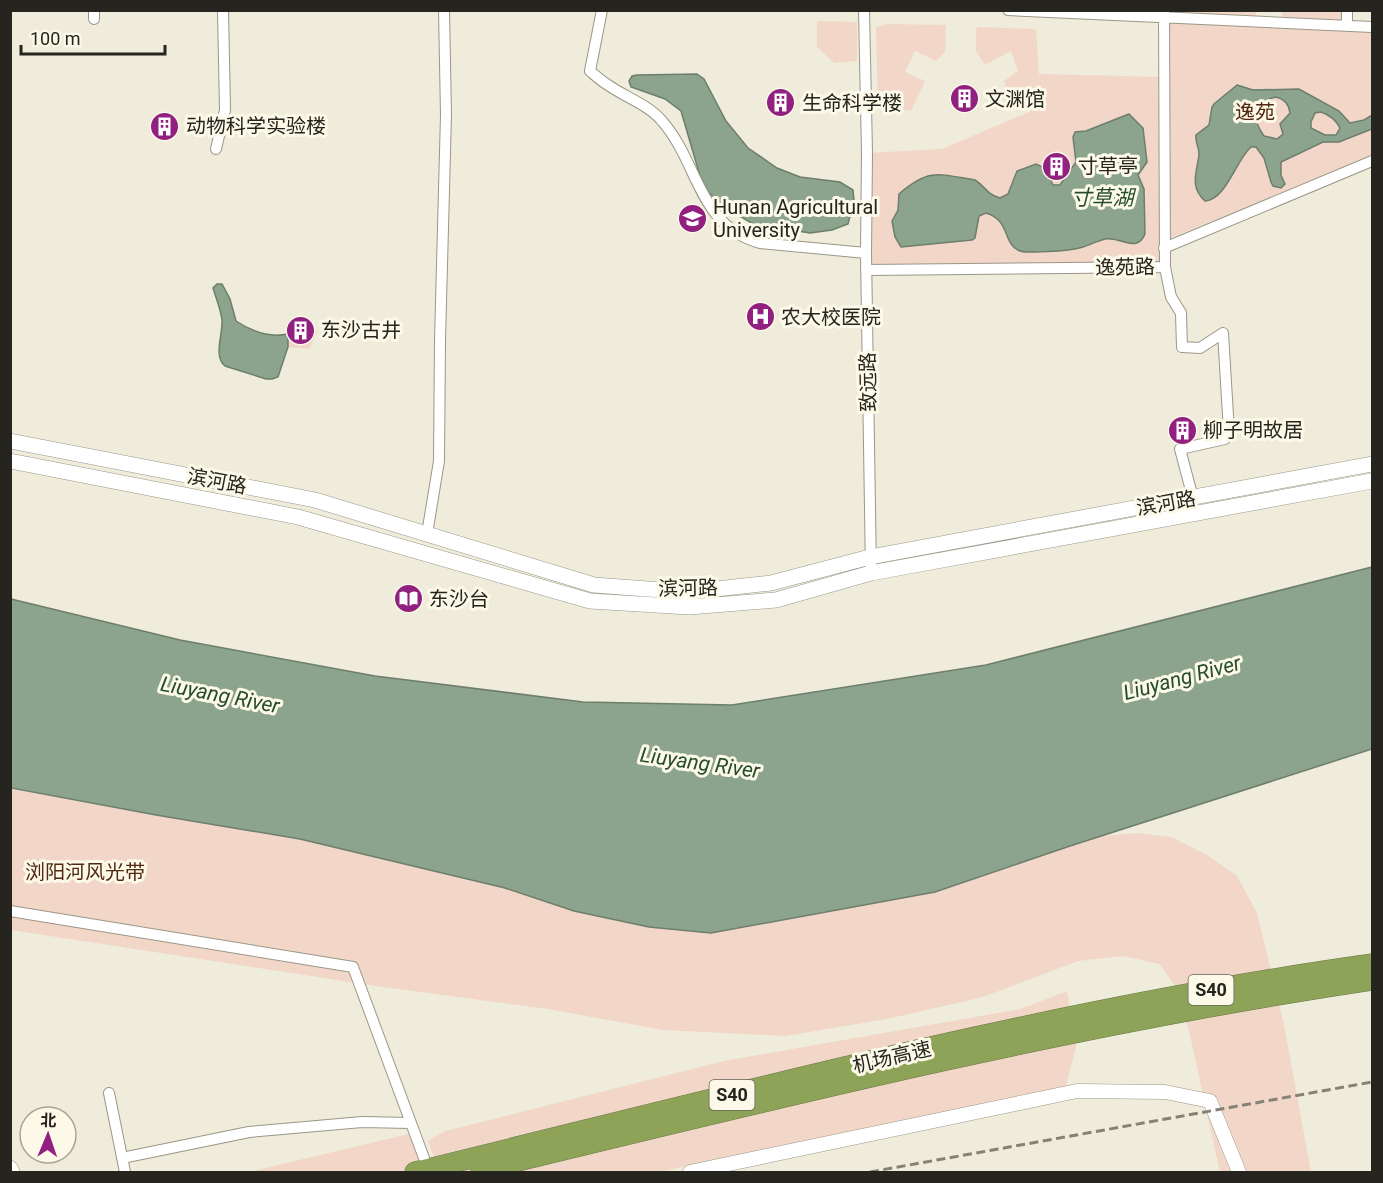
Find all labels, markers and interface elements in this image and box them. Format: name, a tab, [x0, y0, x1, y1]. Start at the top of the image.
scale bar	[21, 18, 165, 56]
text: 100 m	[30, 28, 81, 49]
building icon: 文渊馆	[948, 83, 980, 115]
building icon: 生命科学楼	[765, 87, 797, 119]
place label: 文渊馆	[985, 87, 1045, 111]
place label: 生命科学楼	[802, 91, 902, 115]
park label: 逸苑	[1235, 100, 1275, 124]
building icon: 动物科学实验楼	[149, 110, 181, 142]
place label: 动物科学实验楼	[186, 114, 326, 138]
building icon: 寸草亭	[1041, 150, 1073, 182]
place label: 寸草亭	[1078, 154, 1138, 178]
water label: 寸草湖	[1071, 186, 1136, 210]
place label: Hunan Agricultural University	[713, 195, 878, 242]
school or university icon: Hunan Agricultural University	[676, 202, 708, 234]
street label: 逸苑路	[1095, 254, 1155, 280]
hospital icon: 农大校医院	[744, 301, 776, 333]
place label: 农大校医院	[781, 305, 881, 329]
building icon: 东沙古井	[284, 314, 316, 346]
place label: 东沙古井	[321, 318, 401, 342]
street label: 致远路	[855, 352, 881, 412]
building icon: 柳子明故居	[1166, 414, 1198, 446]
place label: 柳子明故居	[1203, 418, 1303, 442]
street label: 滨河路	[185, 463, 249, 499]
street label: 滨河路	[1134, 486, 1198, 520]
street label: 滨河路	[658, 575, 718, 601]
library icon: 东沙台	[392, 583, 424, 615]
place label: 东沙台	[429, 587, 489, 611]
water label: Liuyang River	[1121, 651, 1244, 705]
water label: Liuyang River	[159, 672, 283, 718]
water label: Liuyang River	[639, 743, 762, 783]
park label: 浏阳河风光带	[25, 860, 145, 884]
road number: S40	[1188, 975, 1234, 1005]
street label: 机场高速	[850, 1036, 934, 1078]
road number: S40	[710, 1080, 754, 1110]
north arrow	[18, 1105, 78, 1165]
text: 北	[40, 1111, 57, 1130]

